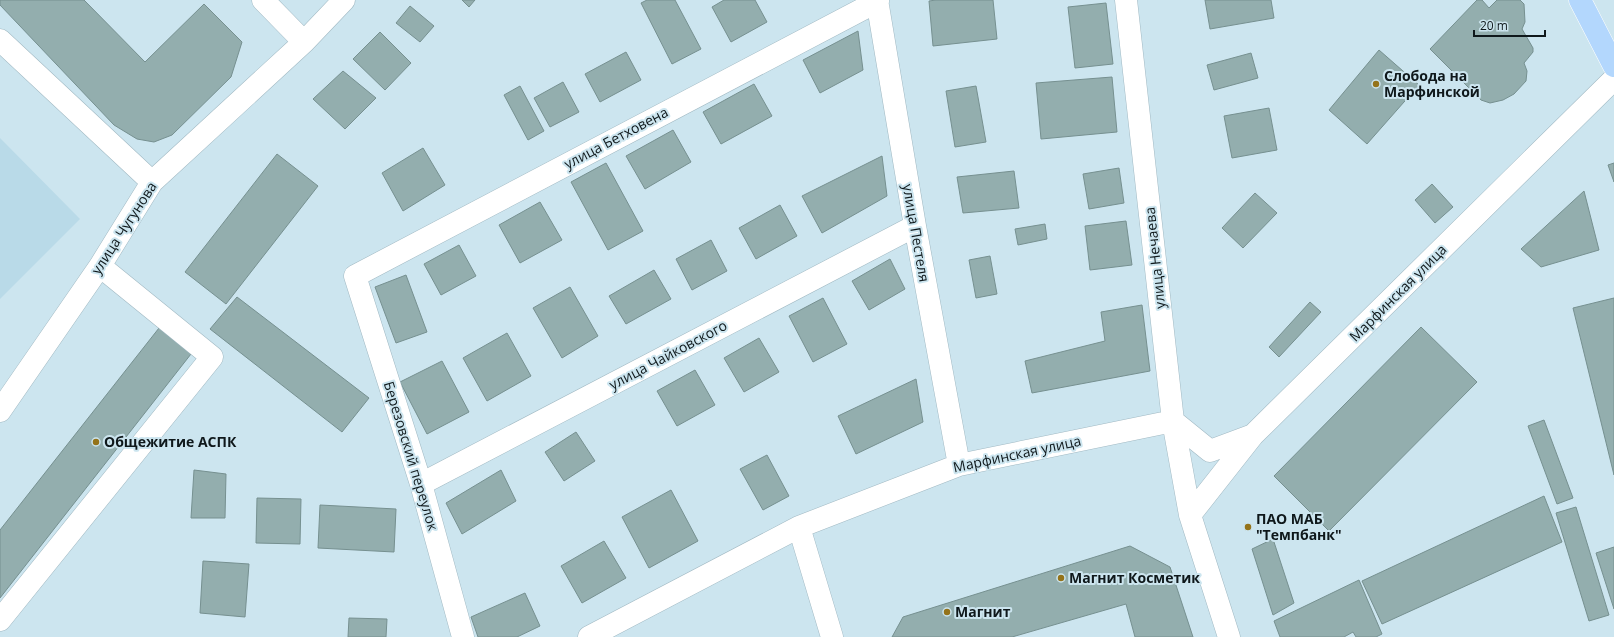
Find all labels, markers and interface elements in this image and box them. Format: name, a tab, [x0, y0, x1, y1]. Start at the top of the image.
scale bar	[1474, 12, 1545, 38]
text: 20 m	[1480, 17, 1508, 34]
place label: Слобода на Марфинской	[1384, 66, 1480, 101]
marker: Слобода на Марфинской	[1371, 79, 1381, 89]
street label: улица Бетховена	[560, 102, 671, 173]
street label: улица Чугунова	[86, 178, 161, 278]
street label: улица Пестеля	[899, 182, 934, 283]
street label: улица Нечаева	[1140, 206, 1169, 310]
street label: Марфинская улица	[1345, 240, 1450, 345]
street label: улица Чайковского	[605, 315, 730, 394]
street label: Березовский переулок	[380, 379, 443, 534]
street label: Марфинская улица	[951, 431, 1083, 476]
place label: Общежитие АСПК	[104, 432, 237, 451]
marker: Общежитие АСПК	[91, 437, 101, 447]
place label: ПАО МАБ "Темпбанк"	[1256, 509, 1342, 544]
marker: ПАО МАБ "Темпбанк"	[1243, 522, 1253, 532]
place label: Магнит Косметик	[1069, 568, 1200, 587]
marker: Магнит Косметик	[1056, 573, 1066, 583]
place label: Магнит	[955, 602, 1011, 621]
marker: Магнит	[942, 607, 952, 617]

